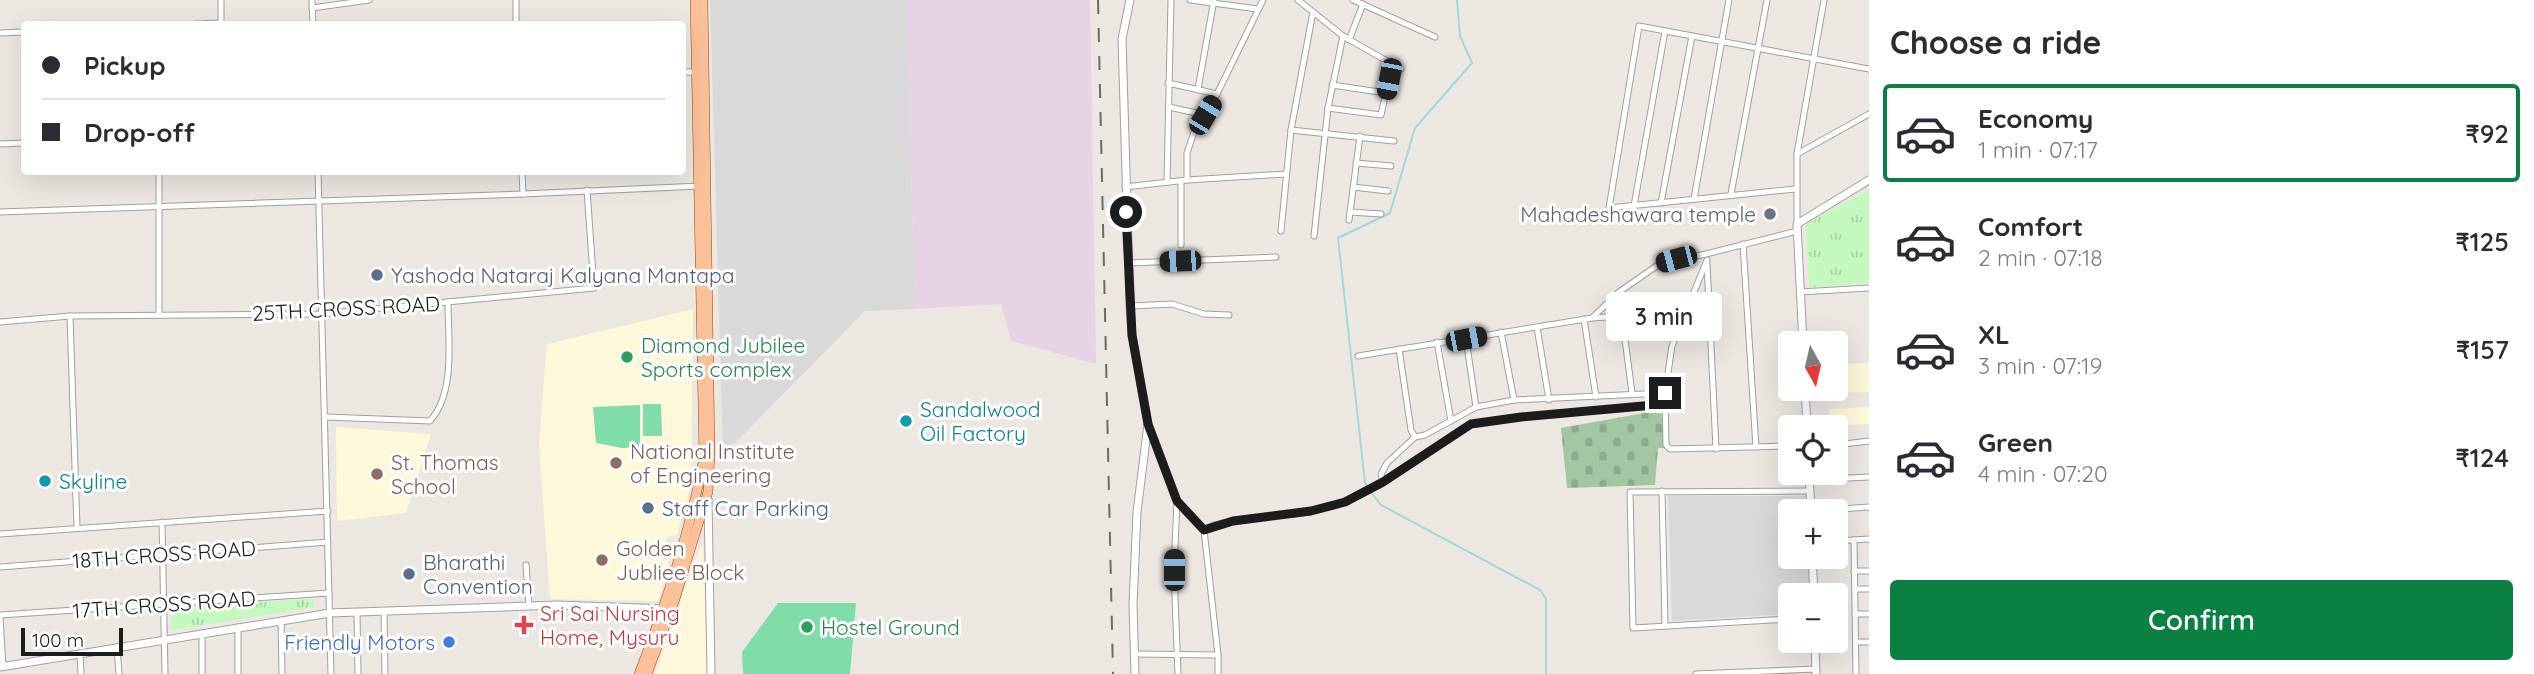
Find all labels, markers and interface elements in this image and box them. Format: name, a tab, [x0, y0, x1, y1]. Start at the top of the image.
text: Choose a ride	[1890, 22, 2102, 62]
text: Pickup	[84, 49, 166, 82]
car	[1375, 56, 1404, 102]
car	[1186, 92, 1225, 138]
icon: car	[1894, 102, 1957, 165]
text: Economy	[1978, 102, 2093, 135]
text: Drop-off	[84, 116, 195, 149]
text: ₹92	[2465, 117, 2509, 150]
text: 1 min · 07:17	[1978, 135, 2098, 164]
route start	[1110, 196, 1142, 228]
place label: Mahadeshawara temple	[1520, 201, 1756, 227]
marker: Mahadeshawara temple	[1762, 206, 1778, 222]
icon: car	[1894, 210, 1957, 273]
text: Comfort	[1978, 210, 2083, 243]
text: ₹125	[2455, 225, 2509, 258]
car	[1653, 243, 1700, 275]
text: 2 min · 07:18	[1978, 243, 2103, 272]
car	[1159, 250, 1202, 272]
place label: Yashoda Nataraj Kalyana Mantapa	[391, 262, 734, 288]
marker: Yashoda Nataraj Kalyana Mantapa	[369, 267, 385, 283]
street label: 25TH CROSS ROAD	[251, 290, 441, 326]
callout: 3 min	[1607, 292, 1723, 340]
text: 3 min	[1635, 302, 1693, 331]
icon: car	[1894, 318, 1957, 381]
text: XL	[1978, 318, 2010, 351]
car	[1444, 325, 1489, 353]
north arrow	[1778, 331, 1848, 401]
map controls	[1778, 331, 1848, 653]
place label: Diamond Jubilee Sports complex	[641, 332, 805, 382]
text: ₹157	[2456, 333, 2509, 366]
marker: Diamond Jubilee Sports complex	[619, 349, 635, 365]
text: 3 min · 07:19	[1978, 351, 2102, 380]
route end	[1649, 377, 1681, 409]
place label: Sandalwood Oil Factory	[920, 396, 1041, 446]
marker: Sandalwood Oil Factory	[898, 413, 914, 429]
button: locate	[1778, 415, 1848, 485]
icon: car	[1894, 426, 1957, 489]
text: Green	[1978, 426, 2053, 459]
place label: National Institute of Engineering	[630, 438, 795, 488]
text: ₹124	[2455, 441, 2509, 474]
place label: St. Thomas School	[391, 449, 498, 499]
marker: National Institute of Engineering	[608, 455, 624, 471]
text: 4 min · 07:20	[1978, 459, 2108, 488]
marker: St. Thomas School	[369, 466, 385, 482]
place label: Skyline	[59, 468, 127, 494]
marker: Skyline	[37, 473, 53, 489]
place label: Staff Car Parking	[662, 495, 829, 521]
button: +	[1778, 499, 1848, 569]
marker: Staff Car Parking	[640, 500, 656, 516]
street label: 18TH CROSS ROAD	[71, 535, 257, 573]
place label: Golden Jubliee Block	[616, 535, 745, 585]
place label: Bharathi Convention	[423, 549, 533, 599]
car	[1164, 549, 1185, 591]
marker: Golden Jubliee Block	[594, 552, 610, 568]
marker: Bharathi Convention	[401, 566, 417, 582]
button: Confirm	[1890, 580, 2513, 660]
button: −	[1778, 583, 1848, 653]
street label: 17TH CROSS ROAD	[72, 585, 256, 623]
place label: Sri Sai Nursing Home, Mysuru	[540, 600, 680, 650]
place label: Hostel Ground	[821, 614, 960, 640]
marker: Sri Sai Nursing Home, Mysuru	[514, 615, 534, 635]
marker: Hostel Ground	[799, 619, 815, 635]
scale bar	[21, 625, 122, 657]
text: 100 m	[32, 628, 84, 652]
place label: Friendly Motors	[284, 629, 435, 655]
marker: Friendly Motors	[441, 634, 457, 650]

